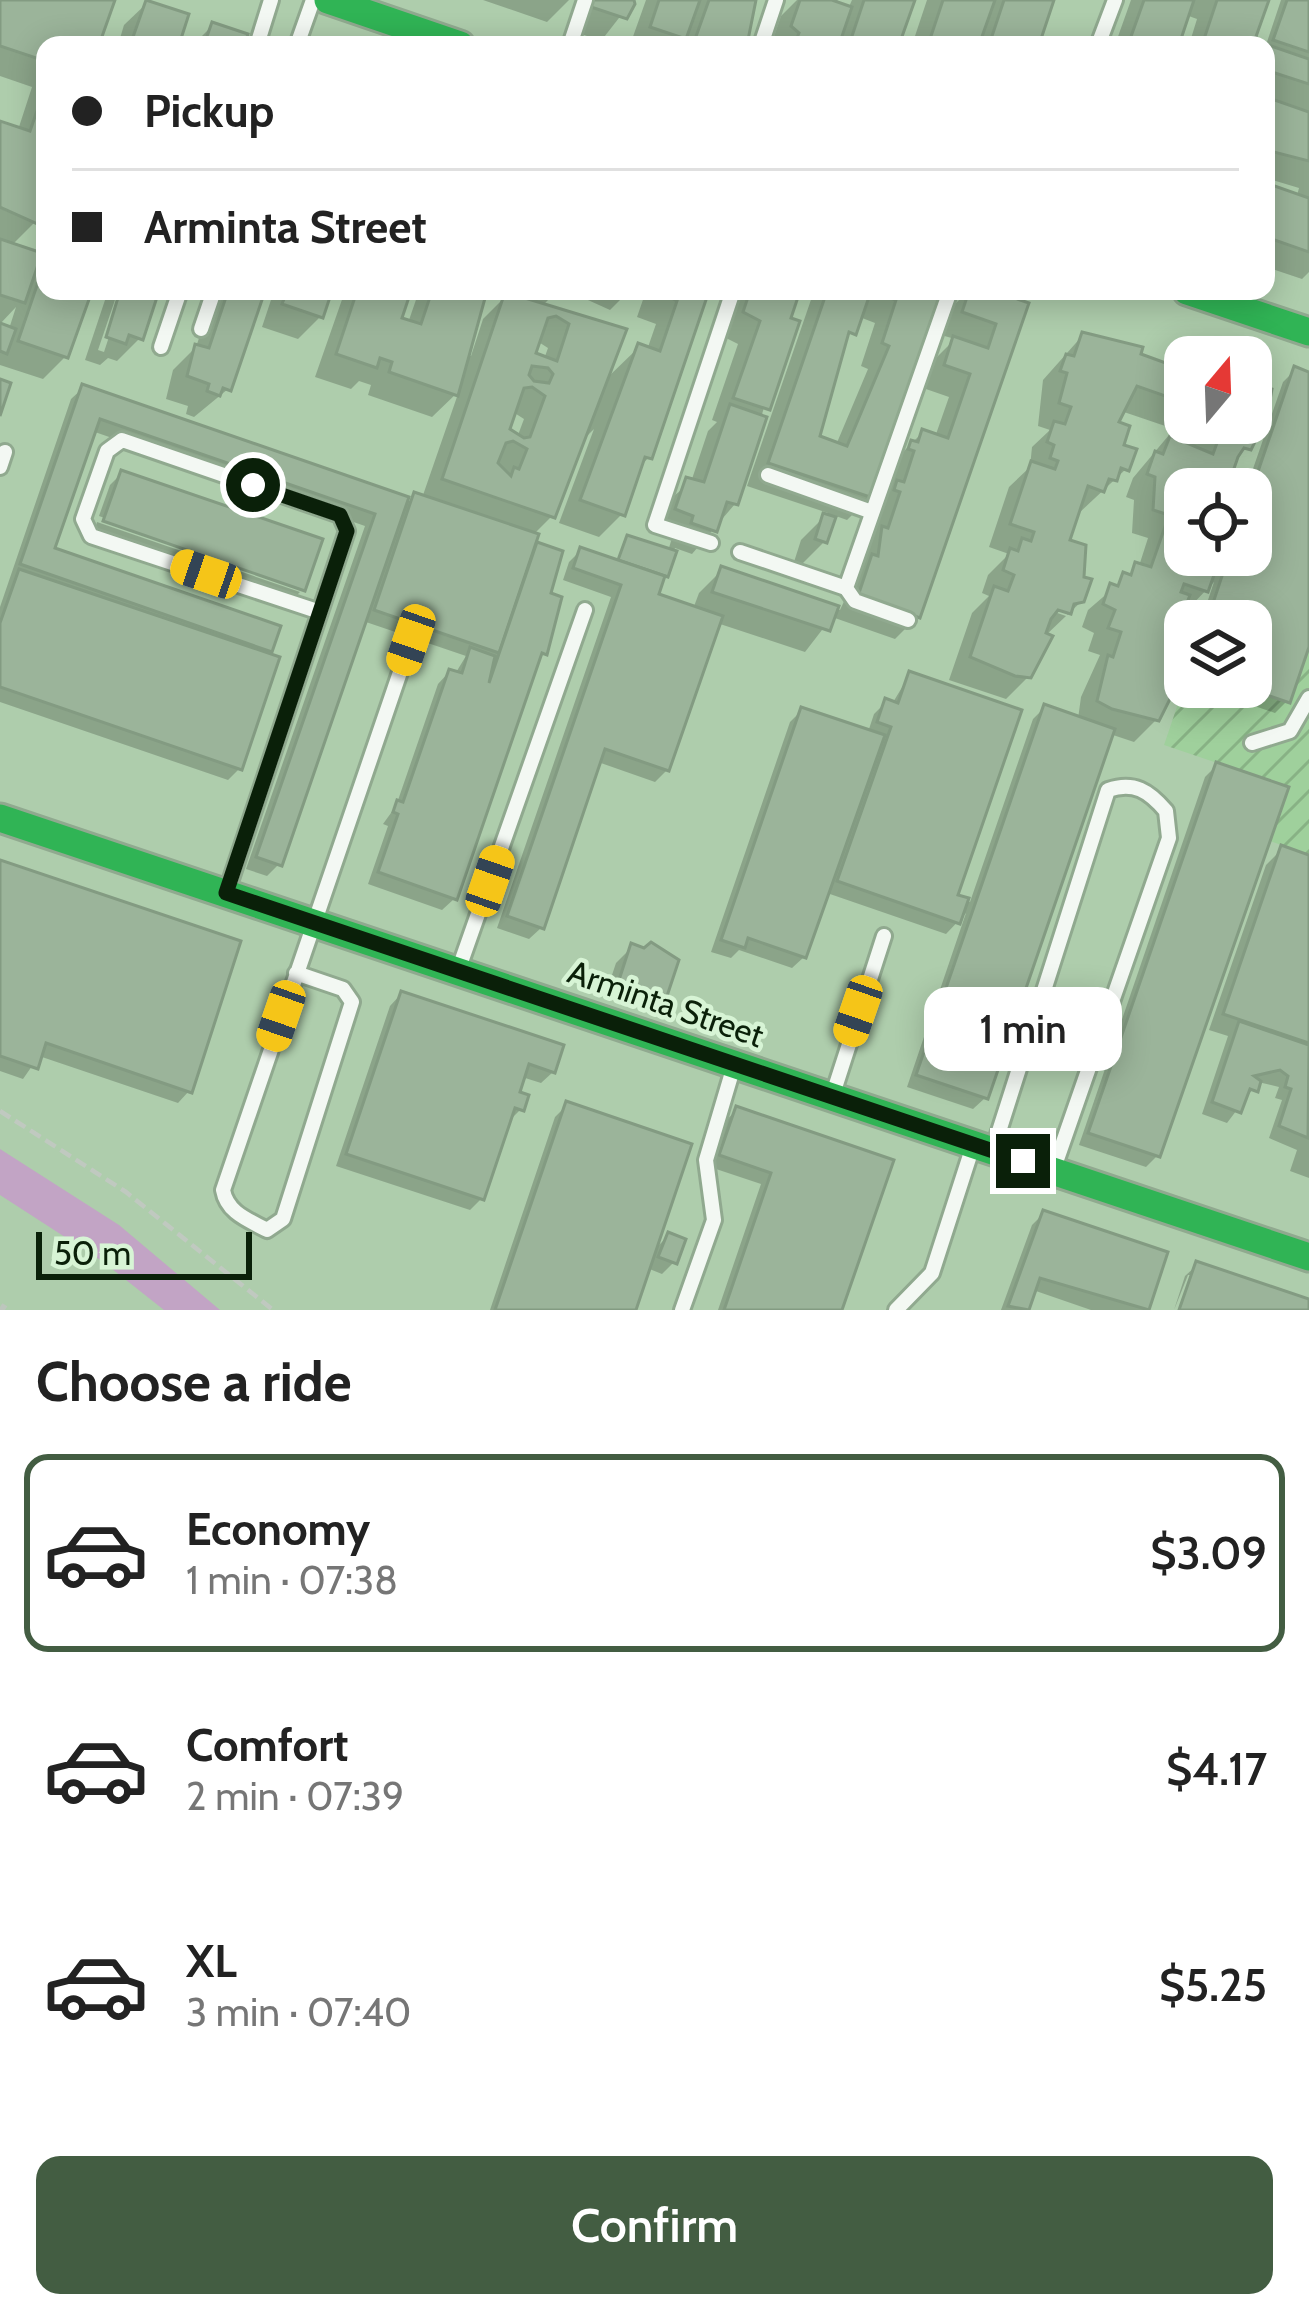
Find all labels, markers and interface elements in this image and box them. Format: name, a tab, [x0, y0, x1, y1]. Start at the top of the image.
text: Pickup	[144, 84, 274, 138]
text: Arminta Street	[144, 200, 427, 254]
north arrow	[1164, 336, 1272, 444]
map controls	[1164, 336, 1272, 708]
route start	[226, 458, 280, 512]
button: locate	[1164, 468, 1272, 576]
car	[166, 545, 246, 603]
car	[382, 600, 440, 680]
button: layers	[1164, 600, 1272, 708]
car	[461, 841, 519, 921]
street label: Arminta Street	[563, 951, 769, 1055]
car	[829, 971, 887, 1051]
car	[252, 976, 310, 1056]
callout: 1 min	[924, 987, 1122, 1071]
text: 1 min	[979, 1005, 1067, 1053]
route end	[996, 1134, 1050, 1188]
scale bar	[36, 1226, 252, 1279]
text: 50 m	[54, 1233, 131, 1273]
text: Choose a ride	[36, 1349, 351, 1415]
icon: car	[42, 1499, 150, 1607]
text: Economy	[186, 1502, 370, 1556]
text: $3.09	[1150, 1526, 1267, 1580]
text: 1 min · 07:38	[186, 1556, 398, 1604]
icon: car	[42, 1715, 150, 1823]
text: Comfort	[186, 1718, 349, 1772]
text: $4.17	[1166, 1742, 1267, 1796]
text: 2 min · 07:39	[186, 1772, 404, 1820]
icon: car	[42, 1931, 150, 2039]
text: XL	[186, 1934, 237, 1988]
text: $5.25	[1159, 1958, 1267, 2012]
text: 3 min · 07:40	[186, 1988, 411, 2036]
button: Confirm	[36, 2156, 1273, 2294]

